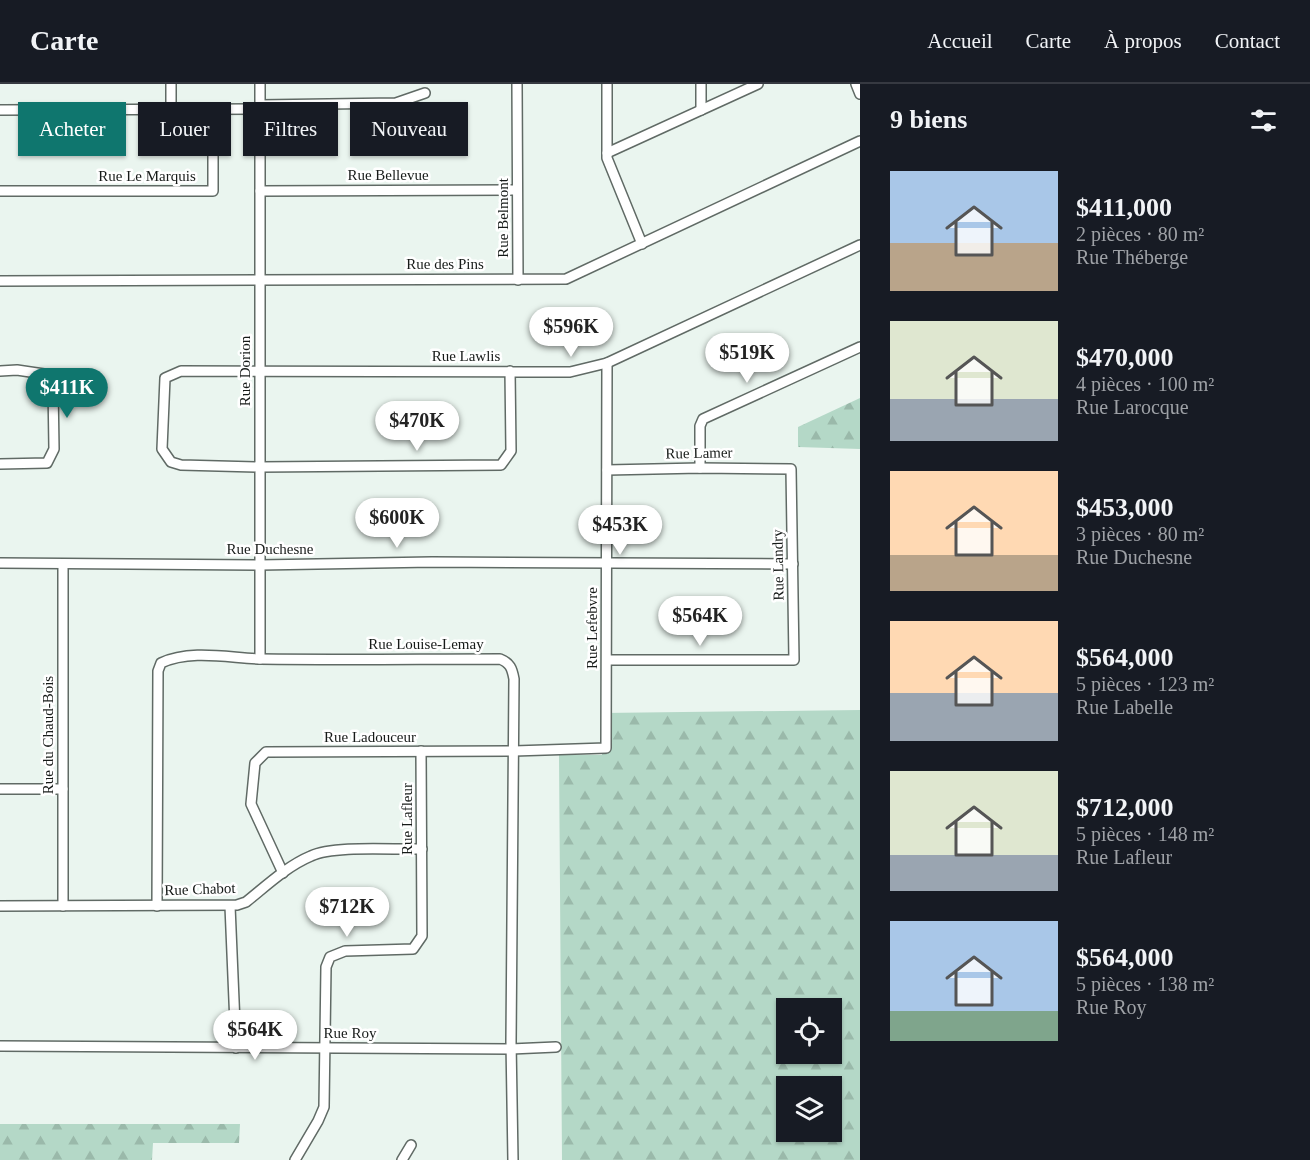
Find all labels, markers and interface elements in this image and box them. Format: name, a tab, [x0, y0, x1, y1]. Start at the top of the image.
text: Carte	[30, 25, 98, 56]
text: Accueil	[927, 29, 993, 53]
text: Carte	[1026, 29, 1071, 53]
text: À propos	[1104, 29, 1182, 53]
text: Contact	[1215, 29, 1280, 53]
chip: Acheter	[18, 102, 126, 156]
chip: Louer	[138, 102, 231, 156]
chip: Filtres	[243, 102, 338, 156]
chip: Nouveau	[350, 102, 468, 156]
icon: filters	[1247, 104, 1280, 137]
text: 9 biens	[890, 105, 967, 134]
street label: Rue Bellevue	[347, 167, 429, 183]
street label: Rue Le Marquis	[98, 168, 196, 184]
street label: Rue Belmont	[495, 177, 511, 258]
text: $411,000	[1076, 193, 1172, 222]
icon: home	[938, 195, 1010, 267]
text: 2 pièces · 80 m²	[1076, 223, 1204, 245]
text: Rue Théberge	[1076, 246, 1188, 268]
street label: Rue des Pins	[406, 256, 484, 272]
pin: $596K	[529, 307, 613, 358]
text: $596K	[543, 315, 599, 337]
pin: $519K	[705, 333, 789, 384]
street label: Rue Dorion	[237, 335, 253, 406]
text: $519K	[719, 341, 775, 363]
text: $470,000	[1076, 343, 1174, 372]
icon: home	[938, 345, 1010, 417]
street label: Rue Lawlis	[432, 348, 501, 364]
pin: $411K	[25, 368, 109, 419]
text: 4 pièces · 100 m²	[1076, 373, 1214, 395]
text: $411K	[40, 376, 94, 398]
text: Rue Larocque	[1076, 396, 1189, 418]
pin: $470K	[375, 401, 459, 452]
text: $470K	[389, 409, 445, 431]
street label: Rue Lamer	[665, 444, 733, 462]
text: $453,000	[1076, 493, 1174, 522]
icon: home	[938, 495, 1010, 567]
pin: $600K	[355, 498, 439, 549]
pin: $453K	[578, 505, 662, 556]
text: $600K	[369, 506, 425, 528]
text: $453K	[592, 513, 648, 535]
text: 3 pièces · 80 m²	[1076, 523, 1204, 545]
street label: Rue Landry	[769, 529, 787, 601]
street label: Rue Duchesne	[226, 541, 314, 557]
text: Rue Duchesne	[1076, 546, 1192, 568]
street label: Rue Lefebvre	[584, 587, 600, 669]
pin: $564K	[658, 596, 742, 647]
text: $564K	[672, 604, 728, 626]
street label: Rue Louise-Lemay	[368, 636, 484, 652]
text: $564,000	[1076, 643, 1174, 672]
icon: home	[938, 645, 1010, 717]
text: 5 pièces · 123 m²	[1076, 673, 1214, 695]
street label: Rue du Chaud-Bois	[40, 676, 56, 794]
text: Rue Labelle	[1076, 696, 1173, 718]
street label: Rue Ladouceur	[324, 729, 416, 745]
street label: Rue Lafleur	[399, 783, 415, 855]
text: $712,000	[1076, 793, 1174, 822]
icon: home	[938, 795, 1010, 867]
text: 5 pièces · 148 m²	[1076, 823, 1214, 845]
text: Rue Lafleur	[1076, 846, 1172, 868]
street label: Rue Chabot	[164, 880, 237, 898]
pin: $712K	[305, 887, 389, 938]
text: $712K	[319, 895, 375, 917]
text: $564,000	[1076, 943, 1174, 972]
icon: home	[938, 945, 1010, 1017]
text: 5 pièces · 138 m²	[1076, 973, 1214, 995]
text: Rue Roy	[1076, 996, 1147, 1018]
map controls	[776, 998, 842, 1142]
button: locate	[776, 998, 842, 1064]
pin: $564K	[213, 1010, 297, 1061]
text: $564K	[227, 1018, 283, 1040]
street label: Rue Roy	[324, 1025, 377, 1041]
button: layers	[776, 1076, 842, 1142]

